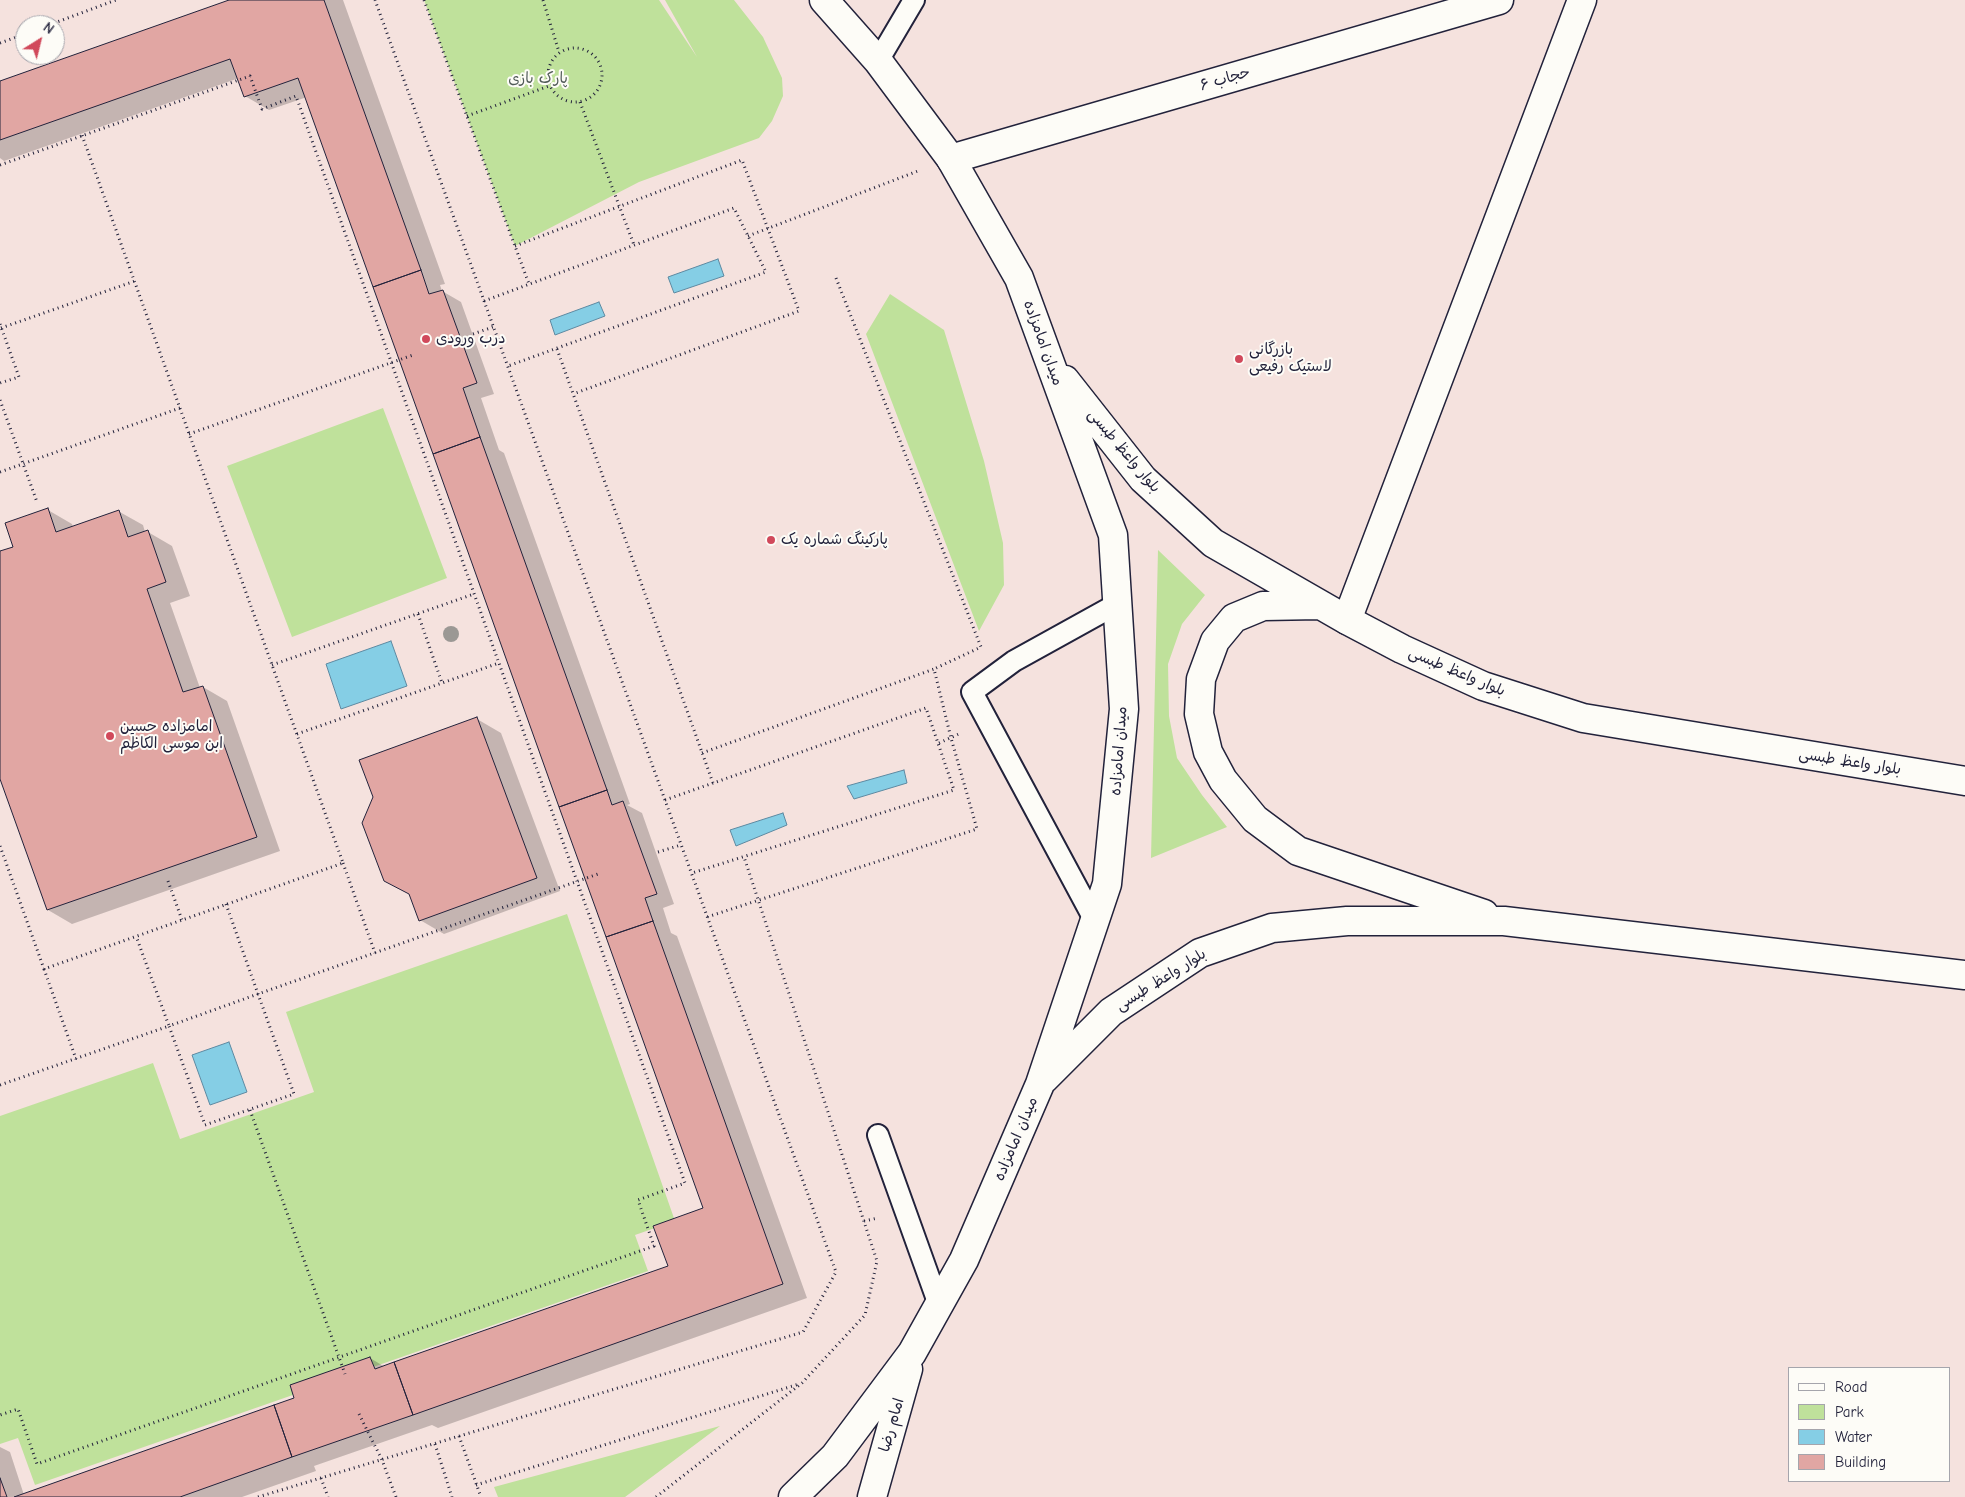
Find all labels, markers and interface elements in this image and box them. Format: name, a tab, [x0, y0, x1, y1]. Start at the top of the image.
north arrow	[15, 15, 65, 65]
text: N	[40, 19, 57, 38]
street label: حجاب ۶	[1198, 63, 1252, 95]
park label: پارک بازی	[508, 70, 568, 88]
street label: میدان امامزاده	[1019, 298, 1067, 388]
place label: درب ورودی	[436, 330, 505, 348]
marker: درب ورودی	[420, 333, 432, 345]
place label: بازرگانی لاستیک رفیعی	[1249, 341, 1332, 376]
marker: بازرگانی لاستیک رفیعی	[1233, 353, 1245, 365]
street label: بلوار واعظ طبسی	[1084, 406, 1164, 496]
place label: پارکینگ شماره یک	[781, 531, 888, 549]
marker: پارکینگ شماره یک	[765, 534, 777, 546]
street label: بلوار واعظ طبسی	[1406, 644, 1508, 700]
street label: میدان امامزاده	[1107, 706, 1131, 796]
place label: امامزاده حسین ابن موسی الکاظم	[120, 718, 223, 753]
marker: امامزاده حسین ابن موسی الکاظم	[104, 730, 116, 742]
street label: بلوار واعظ طبسی	[1798, 745, 1902, 779]
street label: بلوار واعظ طبسی	[1112, 945, 1210, 1015]
street label: میدان امامزاده	[990, 1094, 1042, 1184]
legend	[1788, 1367, 1950, 1482]
text: Road	[1835, 1378, 1867, 1396]
street label: امام رضا	[876, 1396, 908, 1454]
text: Park	[1835, 1403, 1864, 1421]
text: Water	[1835, 1428, 1872, 1446]
text: Building	[1835, 1453, 1886, 1471]

